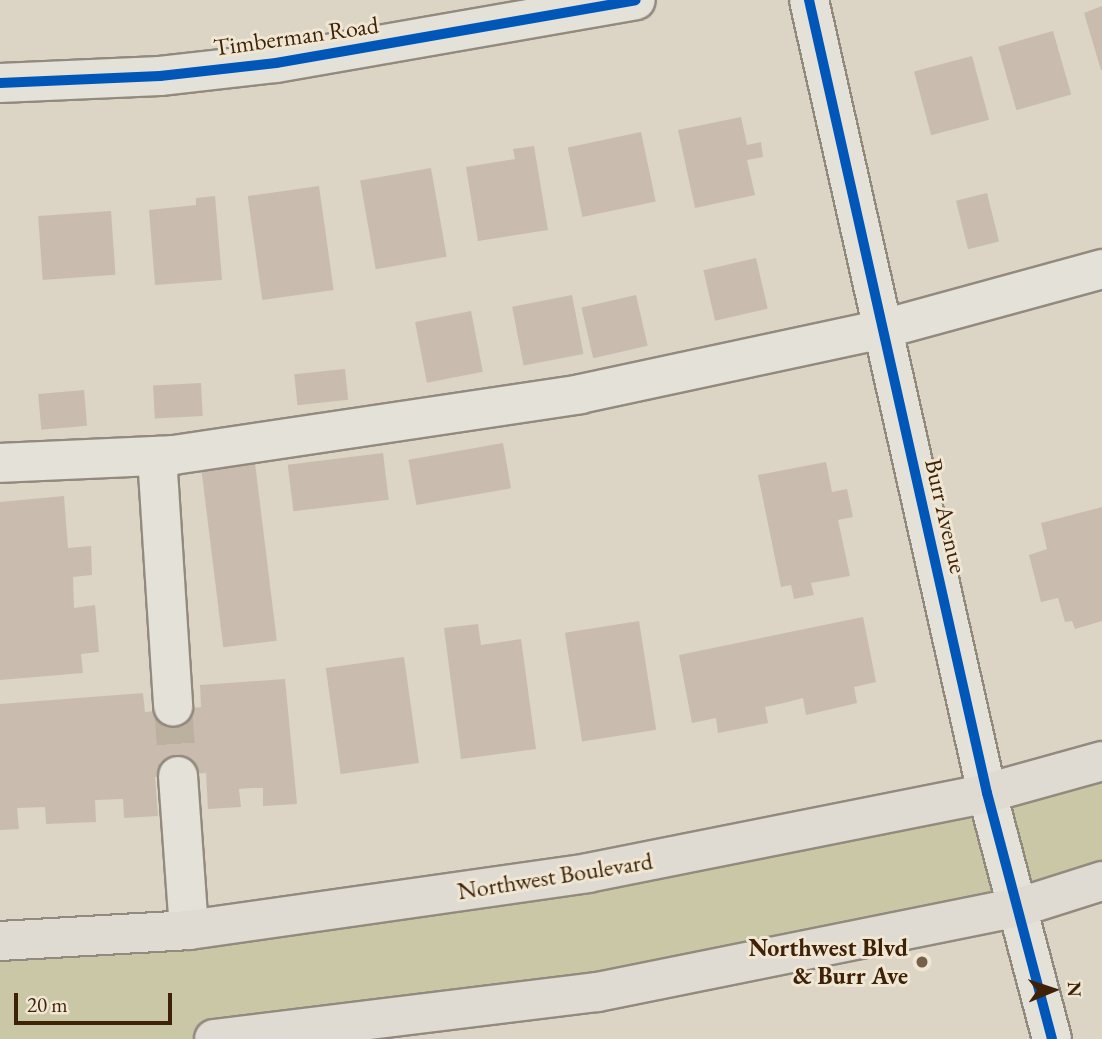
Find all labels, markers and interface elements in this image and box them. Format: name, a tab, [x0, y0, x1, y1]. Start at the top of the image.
street label: Timberman Road	[212, 10, 380, 62]
street label: Burr Avenue	[919, 456, 973, 576]
street label: Northwest Boulevard	[455, 846, 655, 906]
place label: Northwest Blvd & Burr Ave	[748, 934, 908, 990]
marker: Northwest Blvd & Burr Ave	[914, 954, 930, 970]
north arrow	[1018, 955, 1088, 1025]
scale bar	[18, 979, 175, 1023]
text: N	[1062, 981, 1087, 997]
text: 20 m	[27, 991, 68, 1018]

